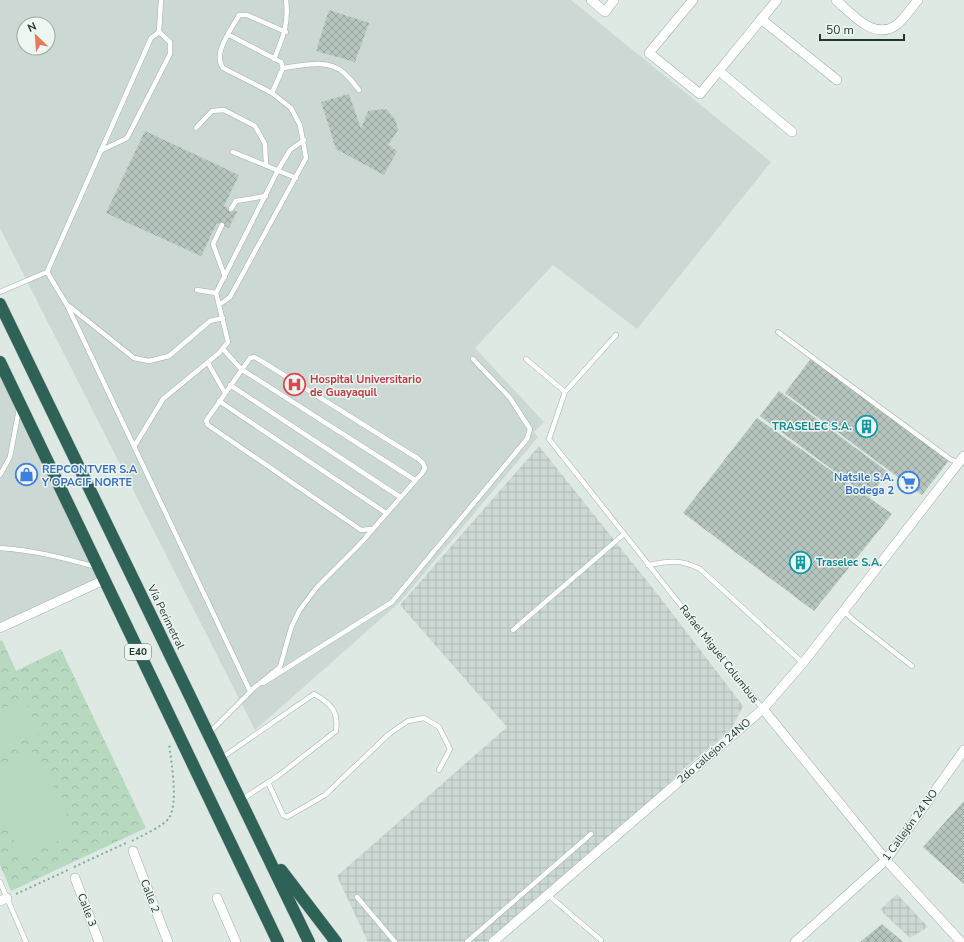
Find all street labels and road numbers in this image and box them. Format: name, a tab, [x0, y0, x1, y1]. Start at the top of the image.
street label: Vía Perimetral	[143, 581, 188, 652]
street label: Rafael Miguel Columbus	[676, 602, 762, 706]
road number: E40	[125, 644, 151, 660]
street label: 2do callejon 24NO	[674, 715, 754, 787]
street label: 1 Callejón 24 NO	[879, 786, 941, 864]
street label: Calle 2	[137, 877, 163, 915]
street label: Calle 3	[74, 891, 100, 929]

